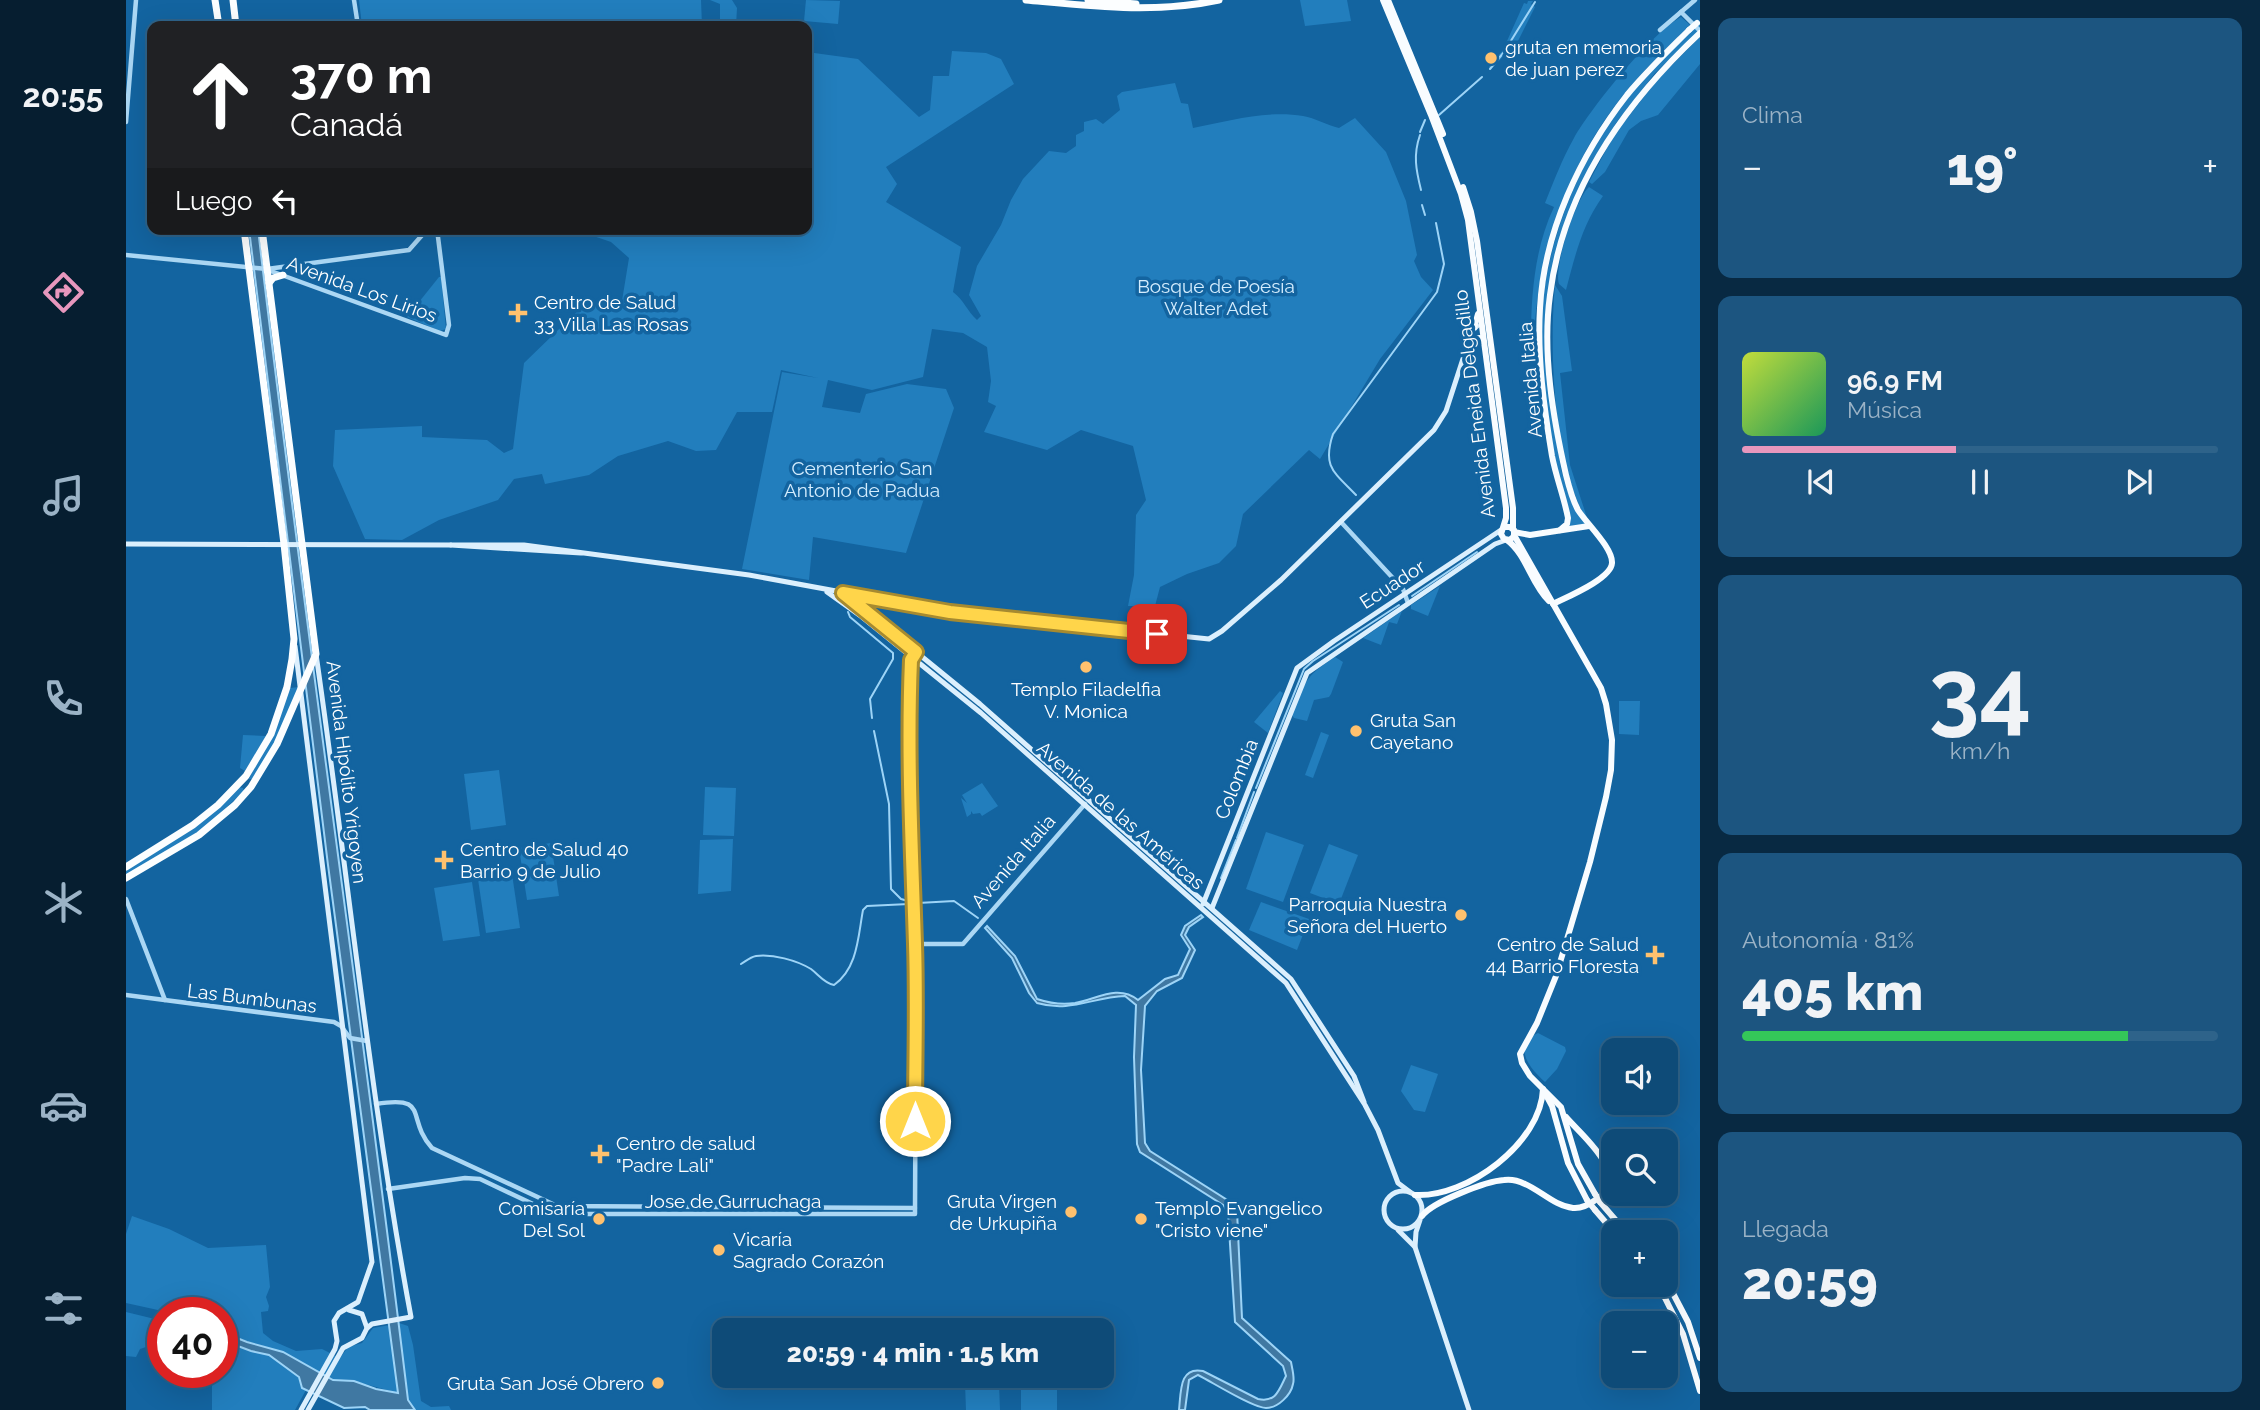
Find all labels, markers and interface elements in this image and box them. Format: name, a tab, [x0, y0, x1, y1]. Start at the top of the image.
place label: gruta en memoria de juan perez	[1505, 36, 1662, 80]
text: 370 m	[290, 47, 432, 104]
icon: ahead	[175, 49, 266, 140]
marker: gruta en memoria de juan perez	[1483, 50, 1499, 66]
text: 20:55	[22, 77, 104, 114]
text: Clima	[1742, 101, 1803, 128]
text: Canadá	[290, 106, 403, 143]
text: 19°	[1947, 136, 2018, 197]
text: −	[1742, 144, 1762, 189]
text: +	[2202, 144, 2218, 189]
icon: left	[266, 182, 304, 220]
text: Luego	[175, 186, 252, 216]
street label: Avenida Los Lirios	[284, 252, 440, 326]
icon: directions	[39, 268, 88, 317]
park label: Bosque de Poesía Walter Adet	[1137, 275, 1295, 319]
street label: Avenida Eneida Delgadillo	[1449, 289, 1499, 519]
place label: Centro de Salud 33 Villa Las Rosas	[534, 291, 689, 335]
marker: Centro de Salud 33 Villa Las Rosas	[508, 303, 528, 323]
street label: Avenida Italia	[1514, 321, 1546, 439]
text: 96.9 FM	[1847, 366, 1943, 396]
text: Música	[1847, 396, 1922, 423]
park label: Cementerio San Antonio de Padua	[784, 457, 940, 501]
icon: previous	[1802, 463, 1840, 501]
icon: pause	[1961, 463, 1999, 501]
icon: next	[2120, 463, 2158, 501]
icon: music	[39, 471, 88, 520]
street label: Ecuador	[1355, 555, 1429, 613]
pin	[1127, 604, 1187, 664]
icon: arrive	[1138, 615, 1176, 653]
text: 34	[1929, 638, 2031, 745]
street label: Avenida Hipólito Yrigoyen	[322, 659, 372, 885]
marker: Templo Filadelfia V. Monica	[1078, 659, 1094, 675]
icon: phone	[39, 674, 88, 723]
place label: Templo Filadelfia V. Monica	[1011, 678, 1161, 722]
place label: Gruta San Cayetano	[1370, 709, 1456, 753]
marker: Gruta San Cayetano	[1348, 723, 1364, 739]
street label: Avenida de las Américas	[1033, 736, 1209, 894]
street label: Colombia	[1210, 736, 1262, 822]
text: km/h	[1950, 737, 2010, 764]
street label: Avenida Italia	[967, 810, 1059, 912]
place label: Centro de Salud 40 Barrio 9 de Julio	[460, 838, 629, 882]
marker: Centro de Salud 40 Barrio 9 de Julio	[434, 850, 454, 870]
icon: climate	[39, 878, 88, 927]
place label: Parroquia Nuestra Señora del Huerto	[1287, 893, 1447, 937]
marker: Parroquia Nuestra Señora del Huerto	[1453, 907, 1469, 923]
text: Autonomía · 81%	[1742, 926, 1914, 953]
place label: Centro de Salud 44 Barrio Floresta	[1486, 933, 1639, 977]
marker: Centro de Salud 44 Barrio Floresta	[1645, 945, 1665, 965]
text: 405 km	[1742, 961, 1923, 1022]
street label: Las Bumbunas	[186, 979, 318, 1017]
map controls	[1601, 1038, 1678, 1388]
button: sound	[1601, 1038, 1678, 1115]
icon: car	[39, 1081, 88, 1130]
position arrow	[878, 1084, 952, 1158]
button: search	[1601, 1129, 1678, 1206]
place label: Centro de salud "Padre Lali"	[616, 1132, 756, 1176]
marker: Centro de salud "Padre Lali"	[590, 1144, 610, 1164]
street label: Jose de Gurruchaga	[645, 1190, 821, 1212]
place label: Gruta Virgen de Urkupiña	[947, 1190, 1057, 1234]
place label: Comisaría Del Sol	[498, 1197, 586, 1241]
place label: Templo Evangelico "Cristo viene"	[1155, 1197, 1322, 1241]
marker: Gruta Virgen de Urkupiña	[1063, 1204, 1079, 1220]
marker: Comisaría Del Sol	[591, 1211, 607, 1227]
marker: Templo Evangelico "Cristo viene"	[1133, 1211, 1149, 1227]
text: Llegada	[1742, 1215, 1829, 1242]
button: +	[1601, 1220, 1678, 1297]
place label: Vicaría Sagrado Corazón	[733, 1228, 884, 1272]
marker: Vicaría Sagrado Corazón	[711, 1242, 727, 1258]
text: 20:59	[1742, 1250, 1878, 1311]
icon: filters	[39, 1284, 88, 1333]
speed limit sign: 40	[147, 1297, 238, 1388]
button: −	[1601, 1311, 1678, 1388]
text: 20:59 · 4 min · 1.5 km	[787, 1338, 1039, 1368]
place label: Gruta San José Obrero	[447, 1372, 644, 1394]
marker: Gruta San José Obrero	[650, 1375, 666, 1391]

